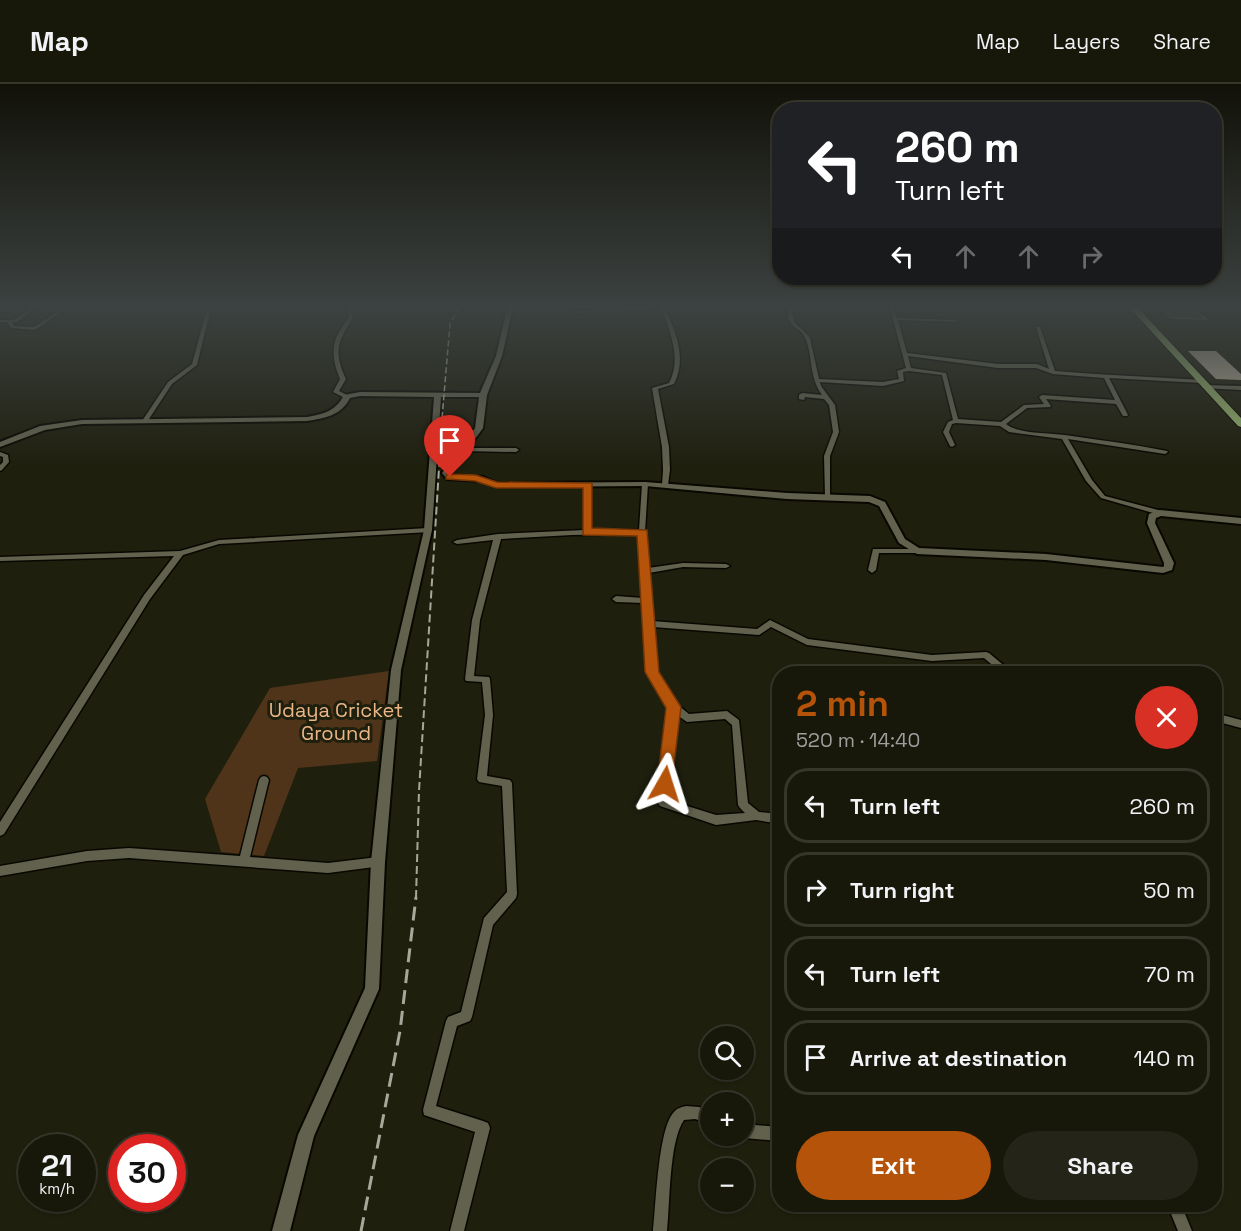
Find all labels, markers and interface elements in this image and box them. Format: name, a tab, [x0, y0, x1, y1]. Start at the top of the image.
text: Map	[30, 23, 89, 59]
text: Map	[976, 28, 1020, 55]
text: Layers	[1053, 28, 1120, 55]
text: Share	[1153, 28, 1211, 55]
text: 260 m	[895, 121, 1020, 174]
icon: left	[796, 126, 874, 204]
text: Turn left	[895, 173, 1005, 208]
icon: left	[886, 240, 919, 273]
icon: ahead	[949, 240, 982, 273]
icon: ahead	[1012, 240, 1045, 273]
icon: right	[1075, 240, 1108, 273]
pin	[424, 415, 475, 477]
icon: arrive	[433, 424, 466, 457]
text: 2 min	[796, 681, 889, 727]
button: close	[1135, 686, 1198, 749]
park label: Udaya Cricket Ground	[269, 697, 403, 746]
text: 520 m · 14:40	[796, 727, 920, 753]
position arrow	[633, 752, 697, 816]
icon: left	[799, 789, 832, 822]
text: Turn left	[850, 792, 940, 820]
text: 260 m	[1130, 792, 1195, 820]
icon: right	[799, 873, 832, 906]
text: Turn right	[850, 876, 955, 904]
text: 50 m	[1143, 876, 1195, 904]
icon: left	[799, 957, 832, 990]
text: Turn left	[850, 960, 940, 988]
text: 70 m	[1144, 960, 1195, 988]
map controls	[700, 1026, 754, 1212]
button: search	[700, 1026, 754, 1080]
icon: arrive	[799, 1041, 832, 1074]
text: Arrive at destination	[850, 1044, 1067, 1072]
text: 140 m	[1133, 1044, 1195, 1072]
button: +	[700, 1092, 754, 1146]
button: Exit	[796, 1131, 991, 1200]
button: Share	[1003, 1131, 1198, 1200]
speed limit sign: 30	[108, 1134, 186, 1212]
text: 21	[41, 1146, 73, 1185]
button: −	[700, 1158, 754, 1212]
text: km/h	[39, 1179, 75, 1198]

